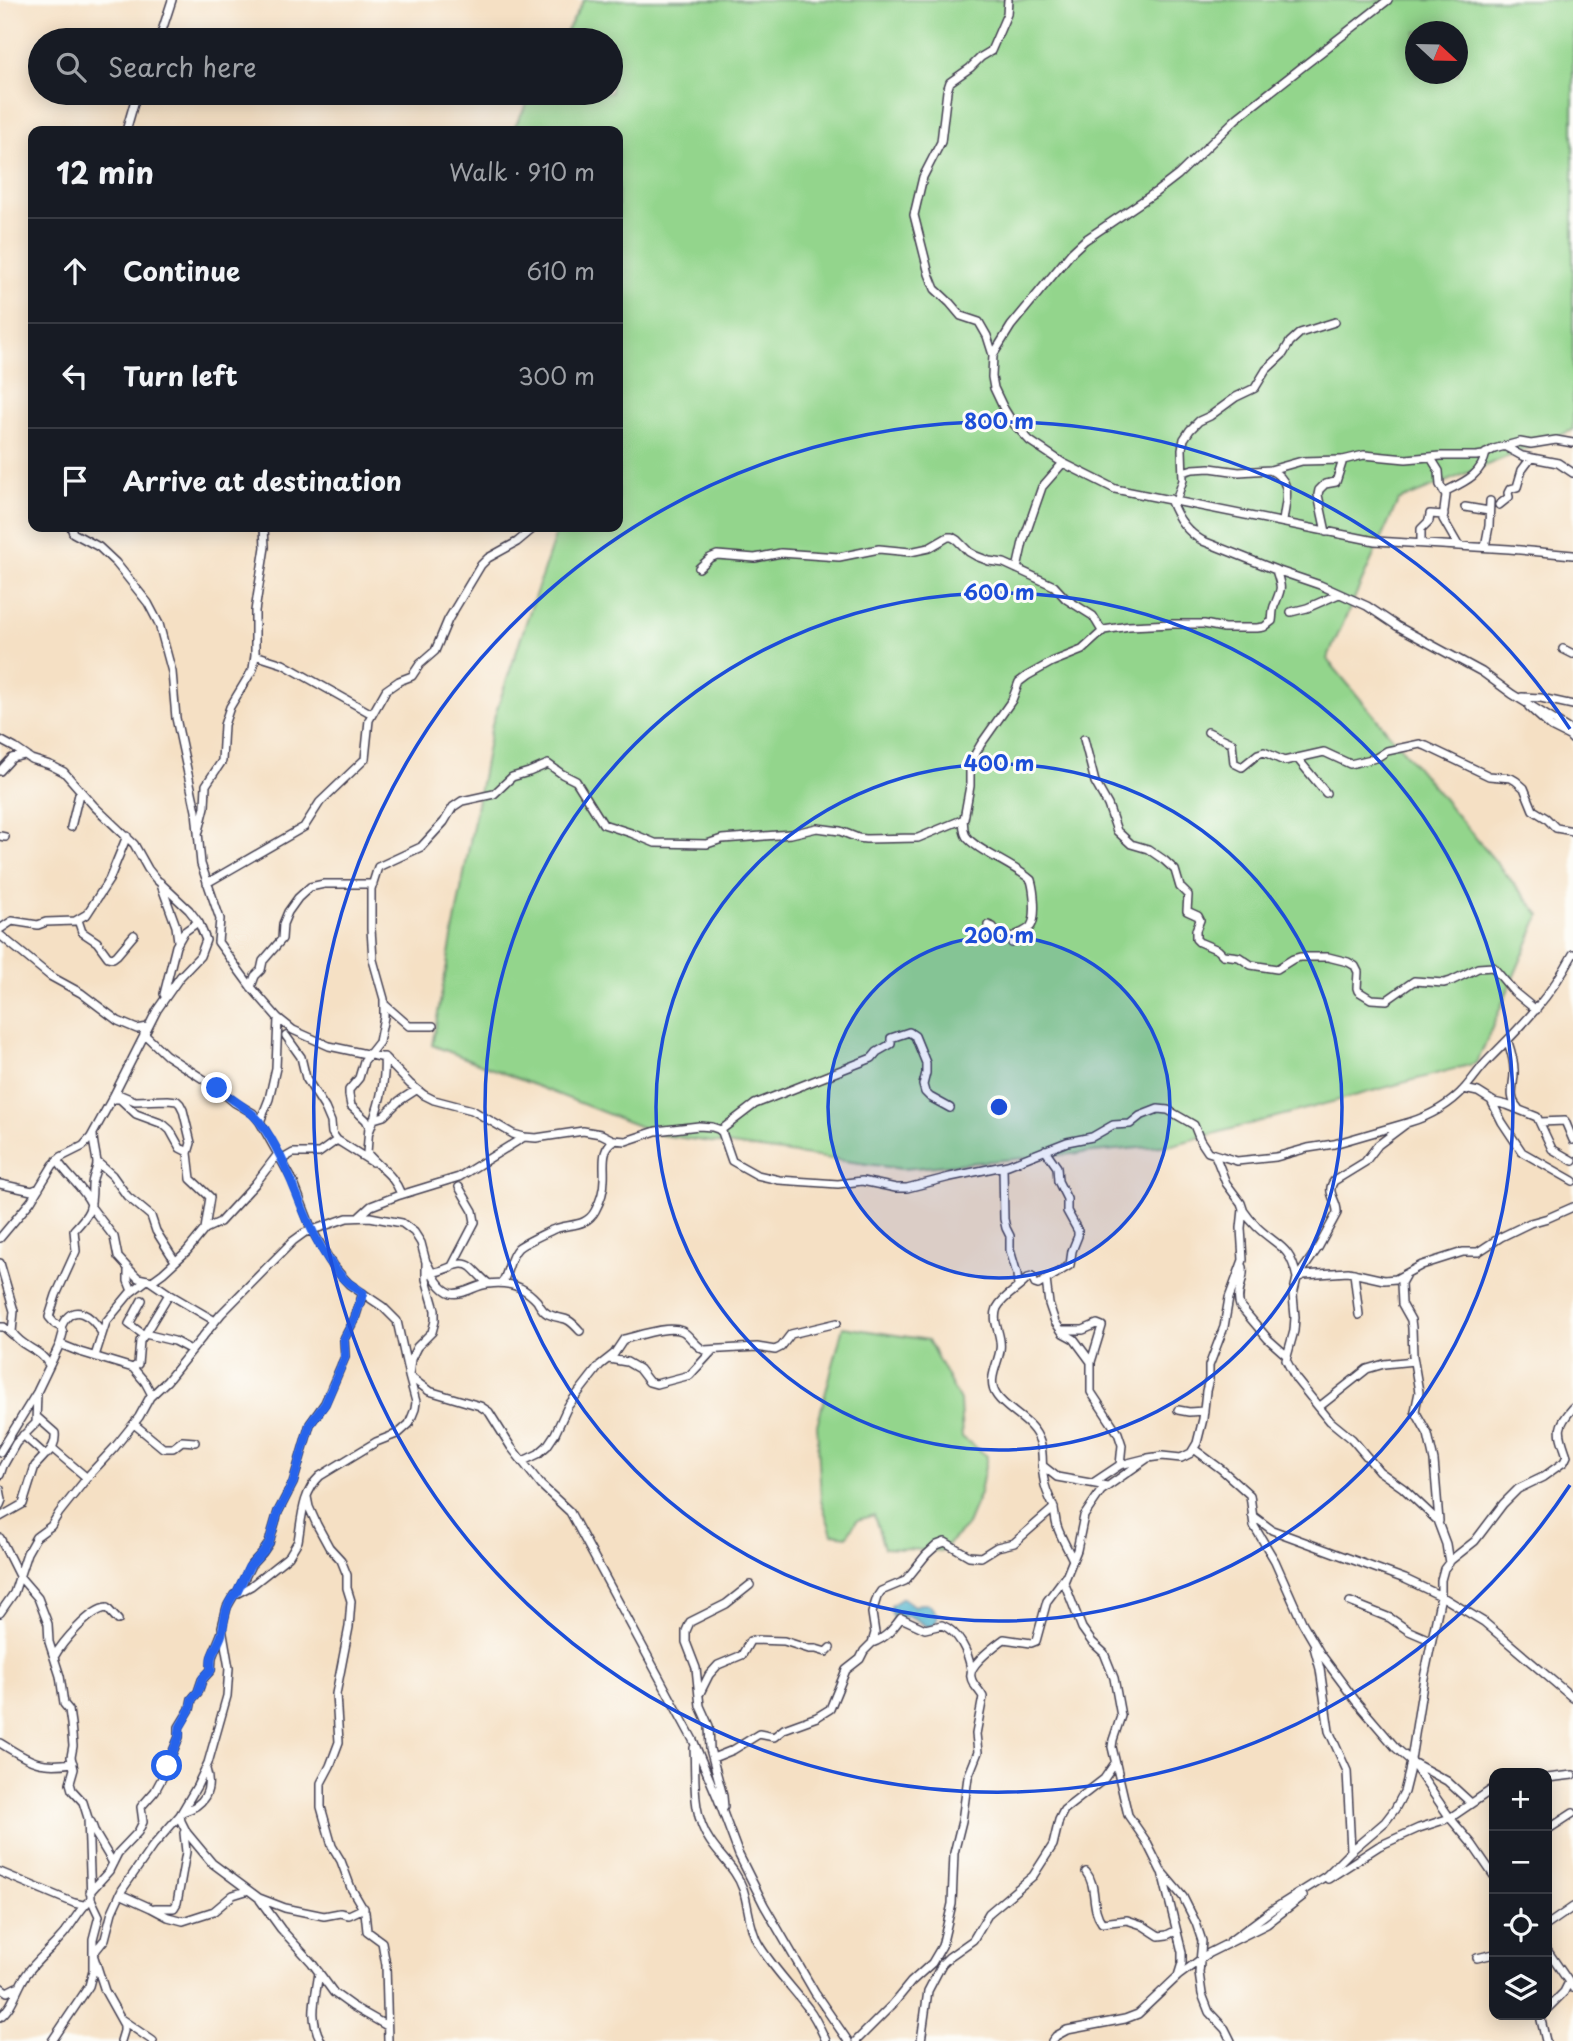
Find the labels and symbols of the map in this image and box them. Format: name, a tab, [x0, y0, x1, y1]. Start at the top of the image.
north arrow	[1405, 21, 1468, 84]
text: 800 m	[964, 404, 1034, 436]
text: 600 m	[963, 575, 1035, 607]
text: 400 m	[964, 746, 1034, 778]
text: 200 m	[964, 918, 1034, 950]
route end	[201, 1072, 232, 1103]
centre of rings	[987, 1095, 1011, 1119]
route start	[151, 1750, 182, 1781]

